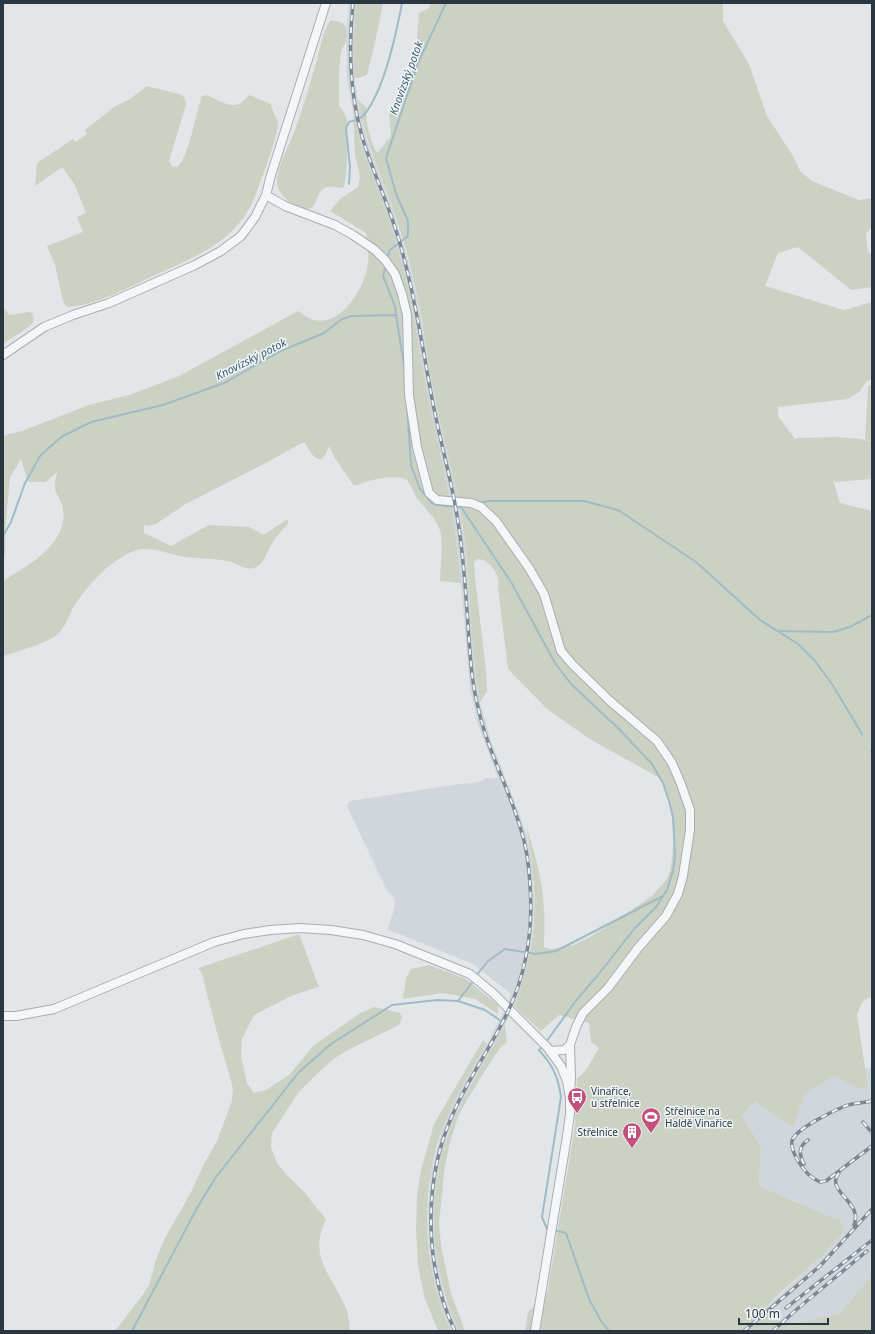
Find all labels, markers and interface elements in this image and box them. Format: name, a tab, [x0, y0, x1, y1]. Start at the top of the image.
water label: Knovízský potok	[385, 38, 426, 117]
water label: Knovízský potok	[213, 334, 289, 383]
place label: Vinařice, u střelnice	[591, 1084, 640, 1110]
bus stop icon: Vinařice, u střelnice	[566, 1086, 588, 1114]
place label: Střelnice na Haldě Vinařice	[665, 1104, 733, 1130]
sports icon: Střelnice na Haldě Vinařice	[640, 1106, 662, 1134]
building icon: Střelnice	[621, 1121, 643, 1149]
place label: Střelnice	[578, 1125, 618, 1139]
scale bar	[739, 1300, 828, 1326]
text: 100 m	[745, 1305, 780, 1322]

